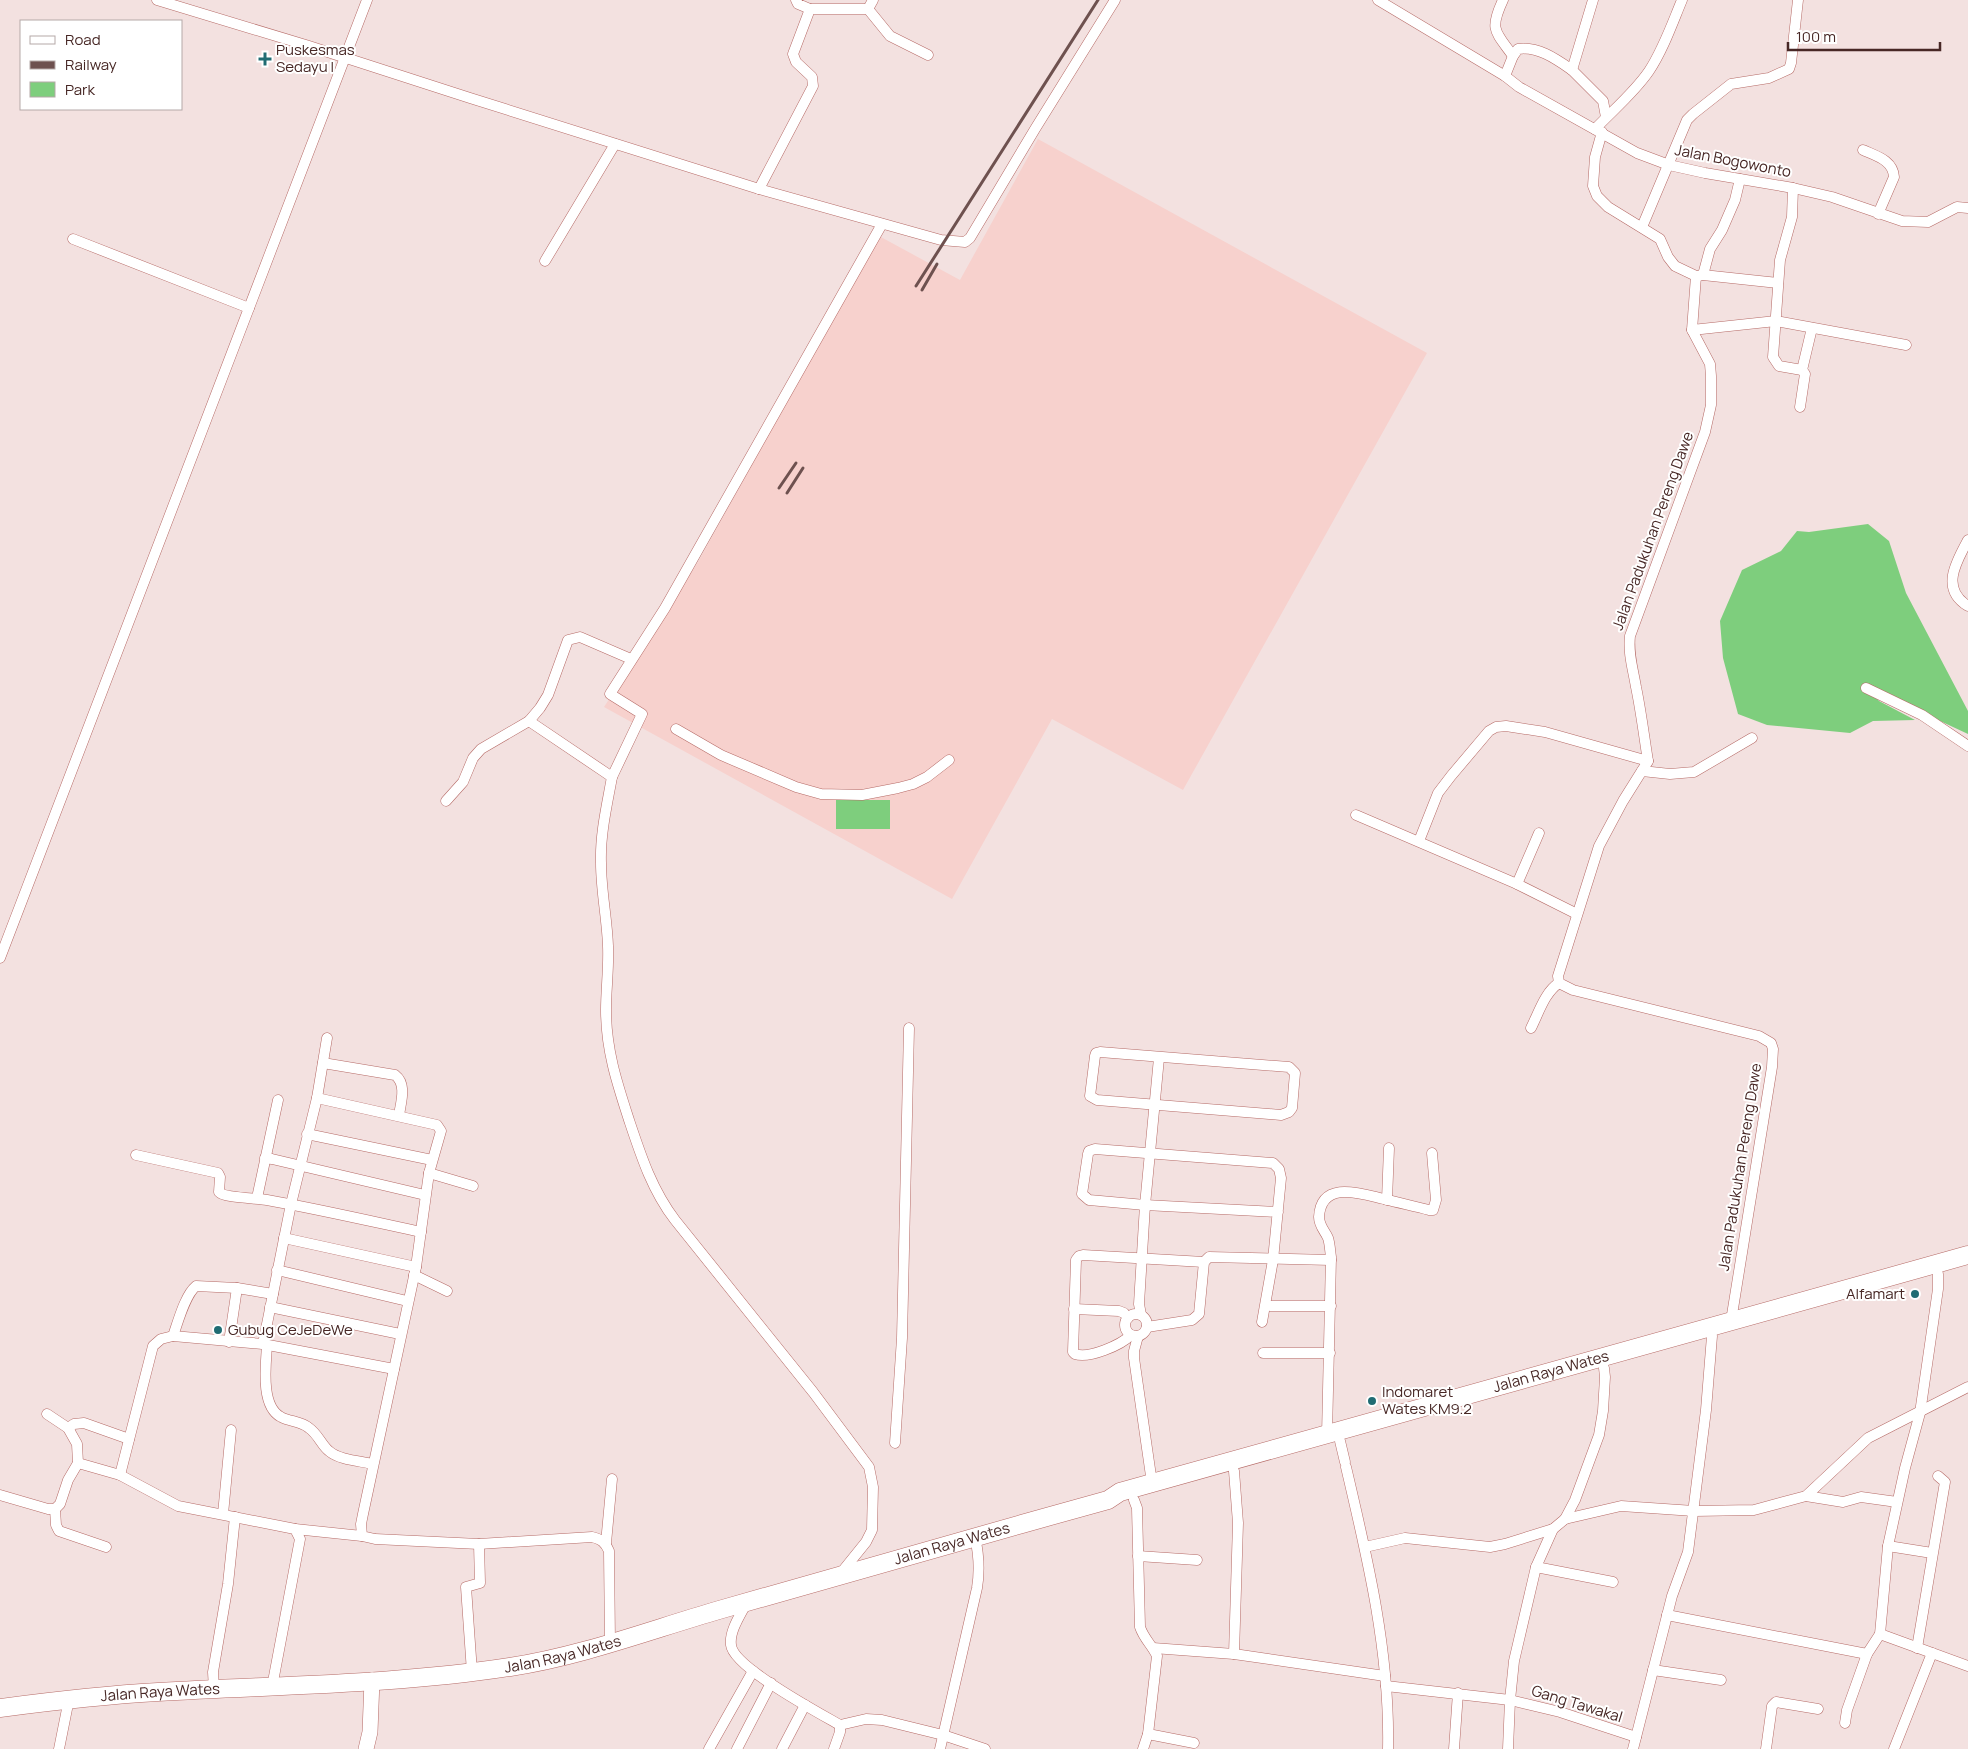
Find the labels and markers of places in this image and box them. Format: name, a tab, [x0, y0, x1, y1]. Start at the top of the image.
place label: Puskesmas Sedayu I	[276, 39, 355, 77]
marker: Puskesmas Sedayu I	[258, 52, 272, 66]
place label: Alfamart	[1846, 1283, 1905, 1304]
marker: Alfamart	[1909, 1288, 1921, 1300]
place label: Gubug CeJeDeWe	[228, 1319, 353, 1340]
marker: Gubug CeJeDeWe	[212, 1324, 224, 1336]
place label: Indomaret Wates KM9.2	[1382, 1381, 1472, 1419]
marker: Indomaret Wates KM9.2	[1366, 1395, 1378, 1407]

